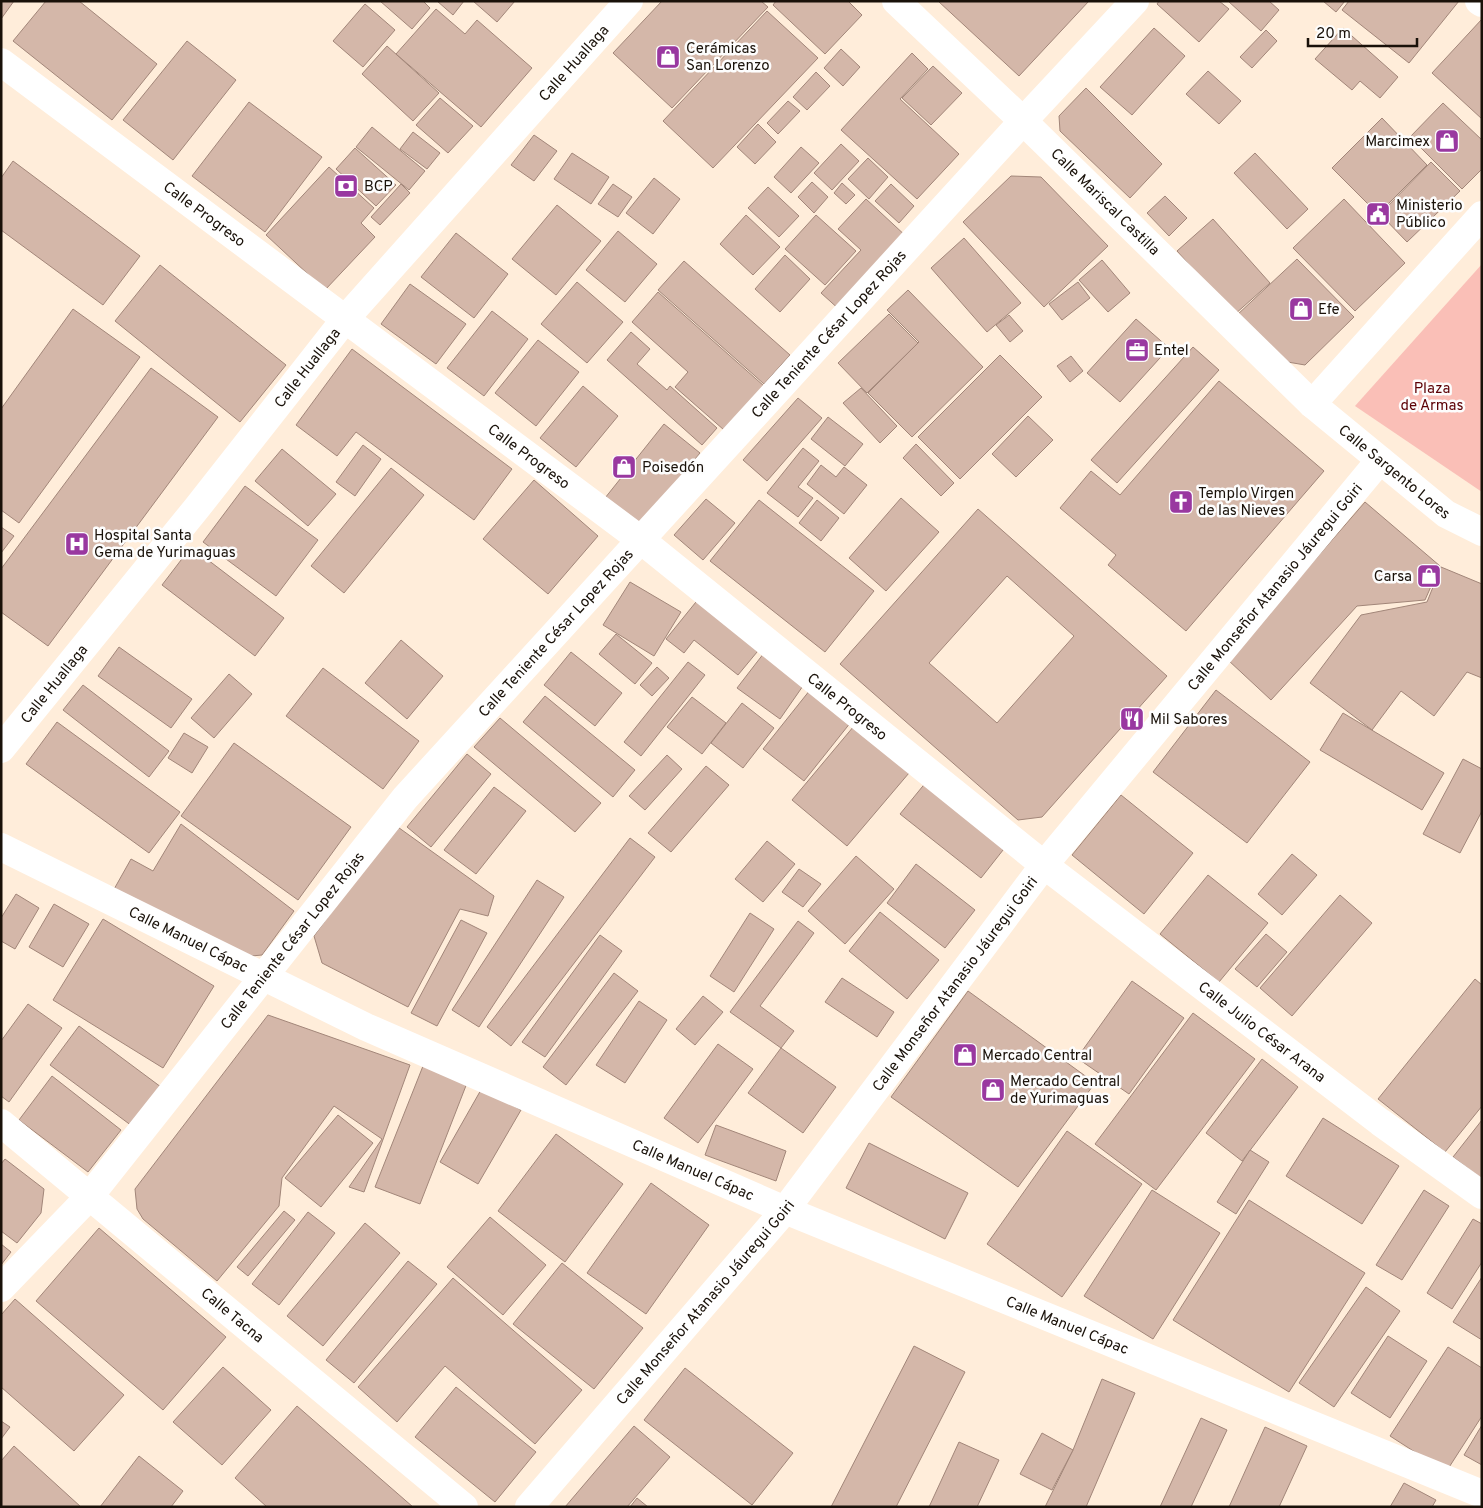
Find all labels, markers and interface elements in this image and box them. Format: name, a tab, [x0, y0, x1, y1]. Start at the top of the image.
scale bar	[1308, 15, 1417, 47]
street label: Calle Huallaga	[536, 22, 614, 106]
text: 20 m	[1316, 25, 1351, 44]
place label: Cerámicas San Lorenzo	[686, 40, 770, 76]
shop icon: Cerámicas San Lorenzo	[655, 44, 681, 70]
shop icon: Marcimex	[1434, 128, 1460, 154]
place label: Marcimex	[1365, 133, 1430, 152]
street label: Calle Mariscal Castilla	[1046, 145, 1163, 260]
bank icon: BCP	[333, 173, 359, 199]
street label: Calle Progreso	[159, 178, 248, 252]
place label: BCP	[364, 178, 393, 197]
place label: Ministerio Público	[1396, 197, 1463, 233]
public building icon: Ministerio Público	[1365, 201, 1391, 227]
street label: Calle Teniente César Lopez Rojas	[748, 247, 911, 423]
shop icon: Efe	[1288, 296, 1314, 322]
place label: Efe	[1318, 301, 1340, 320]
street label: Calle Huallaga	[271, 325, 345, 412]
office icon: Entel	[1124, 337, 1150, 363]
place label: Entel	[1154, 342, 1189, 361]
park label: Plaza de Armas	[1400, 380, 1464, 416]
street label: Calle Progreso	[483, 421, 573, 494]
street label: Calle Sargento Lores	[1334, 421, 1453, 524]
shop icon: Poisedón	[611, 454, 637, 480]
place label: Poisedón	[642, 459, 704, 478]
street label: Calle Monseñor Atanasio Jáuregui Goiri	[1184, 480, 1368, 695]
place label: Templo Virgen de las Nieves	[1198, 485, 1294, 521]
church icon: Templo Virgen de las Nieves	[1168, 489, 1194, 515]
place label: Hospital Santa Gema de Yurimaguas	[94, 527, 236, 563]
hospital icon: Hospital Santa Gema de Yurimaguas	[64, 531, 90, 557]
street label: Calle Teniente César Lopez Rojas	[475, 546, 638, 722]
shop icon: Carsa	[1416, 563, 1442, 589]
place label: Carsa	[1374, 568, 1412, 587]
street label: Calle Huallaga	[17, 641, 93, 728]
street label: Calle Progreso	[802, 670, 891, 746]
restaurant icon: Mil Sabores	[1119, 706, 1145, 732]
place label: Mil Sabores	[1150, 711, 1228, 730]
street label: Calle Teniente César Lopez Rojas	[217, 849, 370, 1034]
street label: Calle Monseñor Atanasio Jáuregui Goiri	[869, 873, 1043, 1096]
street label: Calle Manuel Cápac	[125, 903, 251, 978]
street label: Calle Julio César Arana	[1194, 978, 1329, 1088]
shop icon: Mercado Central	[952, 1042, 978, 1068]
place label: Mercado Central	[982, 1047, 1092, 1066]
place label: Mercado Central de Yurimaguas	[1010, 1073, 1120, 1109]
shop icon: Mercado Central de Yurimaguas	[980, 1077, 1006, 1103]
street label: Calle Manuel Cápac	[629, 1136, 756, 1206]
street label: Calle Monseñor Atanasio Jáuregui Goiri	[613, 1197, 800, 1410]
street label: Calle Tacna	[196, 1285, 267, 1348]
street label: Calle Manuel Cápac	[1002, 1293, 1131, 1360]

